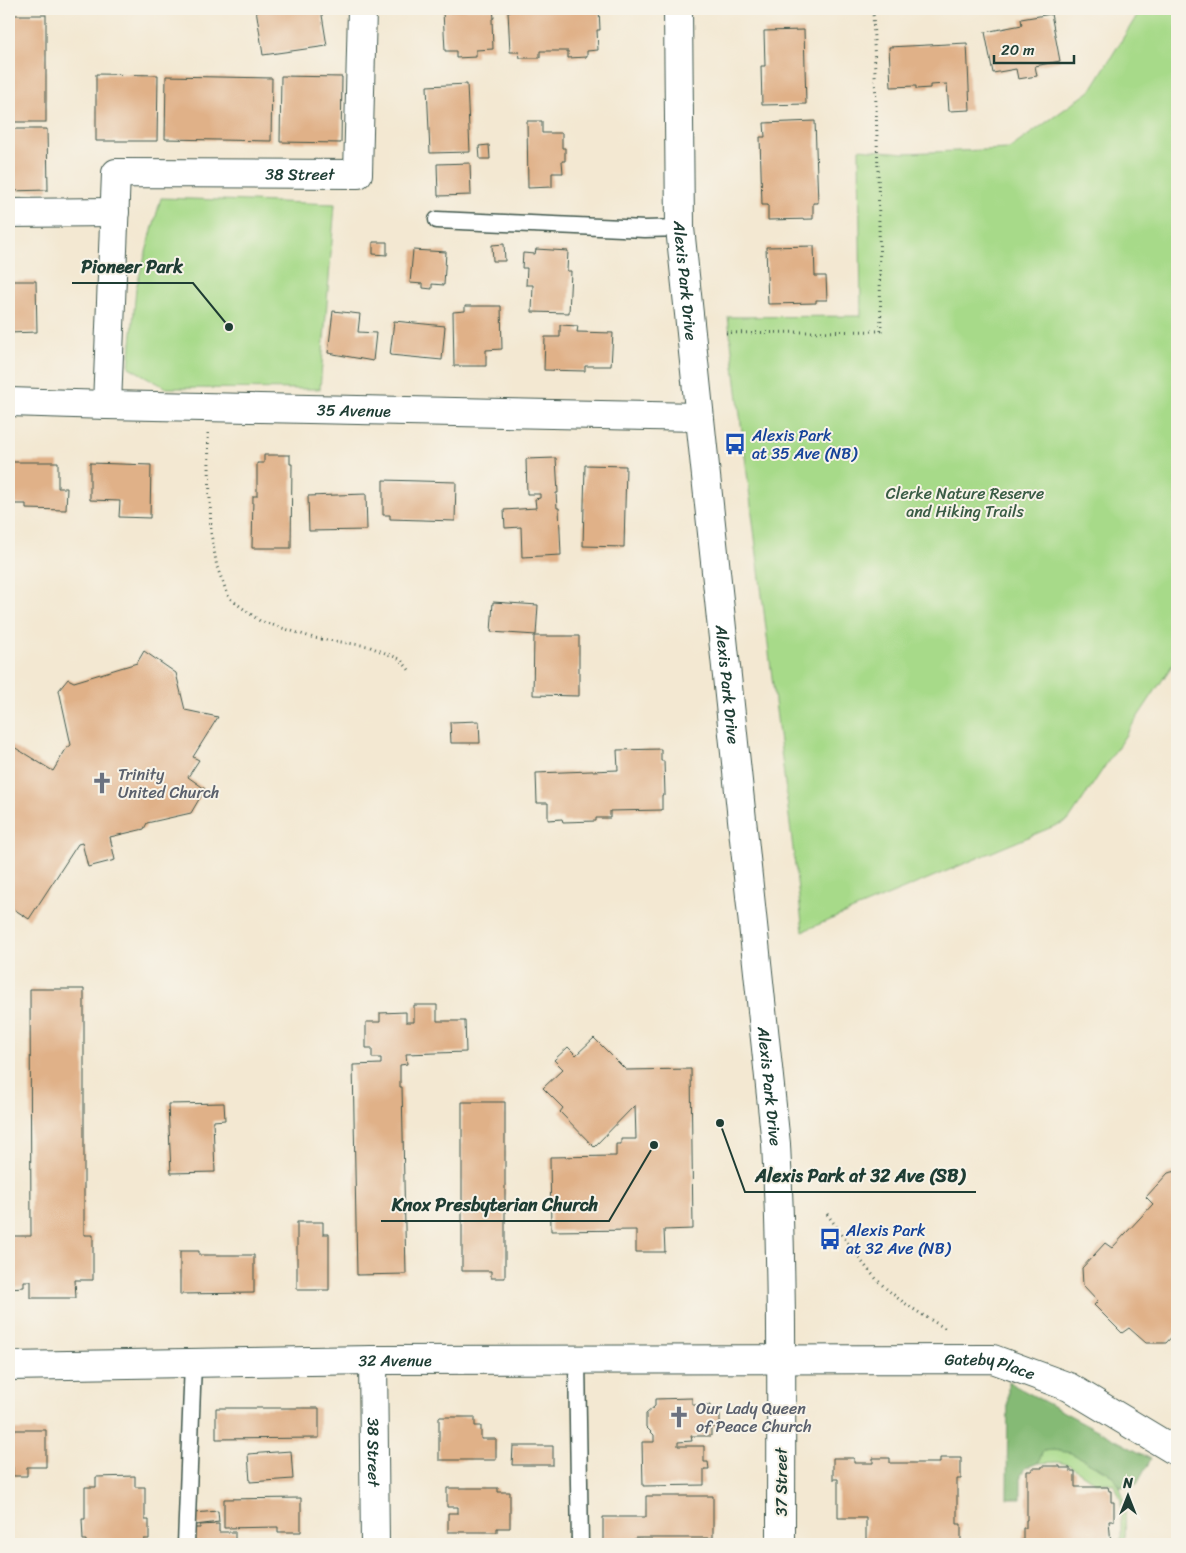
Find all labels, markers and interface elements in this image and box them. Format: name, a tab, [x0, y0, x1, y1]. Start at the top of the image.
scale bar	[994, 32, 1074, 64]
text: 20 m	[1001, 37, 1035, 63]
street label: 38 Street	[265, 160, 335, 189]
street label: Alexis Park Drive	[665, 220, 706, 342]
callout: Pioneer Park	[72, 250, 193, 283]
text: Pioneer Park	[81, 251, 183, 283]
street label: 35 Avenue	[317, 395, 391, 426]
place label: Alexis Park at 35 Ave (NB)	[751, 421, 858, 468]
bus stop icon: Alexis Park at 35 Ave (NB)	[722, 431, 748, 457]
park label: Clerke Nature Reserve and Hiking Trails	[886, 479, 1044, 526]
street label: Alexis Park Drive	[707, 622, 748, 746]
place label: Trinity United Church	[118, 760, 219, 807]
church icon: Trinity United Church	[89, 770, 115, 796]
street label: Alexis Park Drive	[749, 1024, 790, 1147]
callout: Alexis Park at 32 Ave (SB)	[745, 1159, 976, 1192]
text: Alexis Park at 32 Ave (SB)	[754, 1160, 966, 1192]
callout: Knox Presbyterian Church	[381, 1188, 609, 1221]
text: Knox Presbyterian Church	[391, 1189, 599, 1221]
place label: Alexis Park at 32 Ave (NB)	[845, 1216, 952, 1263]
bus stop icon: Alexis Park at 32 Ave (NB)	[817, 1226, 843, 1252]
street label: Gateby Place	[945, 1345, 1039, 1388]
street label: 32 Avenue	[358, 1346, 432, 1375]
place label: Our Lady Queen of Peace Church	[696, 1394, 812, 1441]
church icon: Our Lady Queen of Peace Church	[666, 1404, 692, 1430]
street label: 38 Street	[359, 1417, 388, 1487]
street label: 37 Street	[767, 1447, 796, 1516]
north arrow	[1104, 1470, 1154, 1520]
text: N	[1122, 1471, 1133, 1496]

